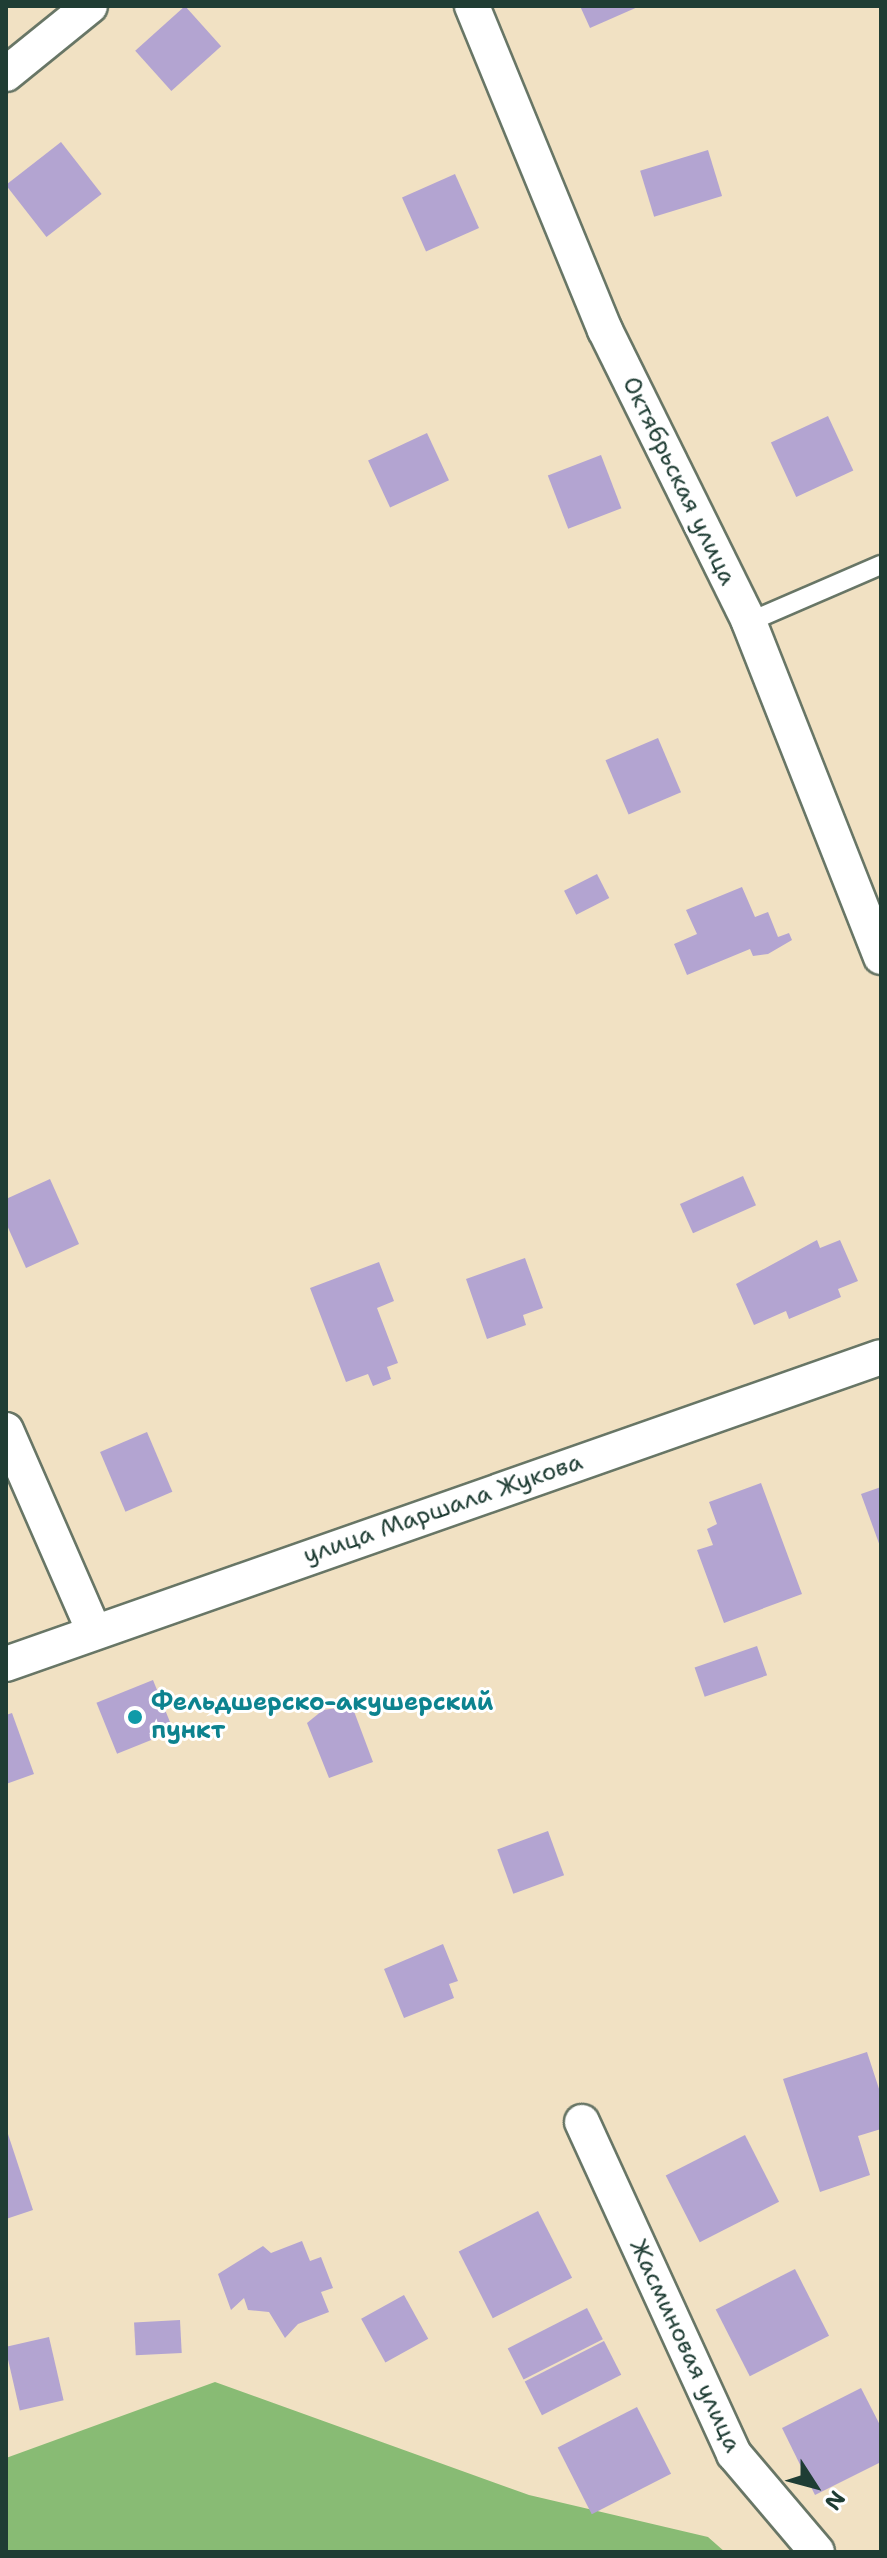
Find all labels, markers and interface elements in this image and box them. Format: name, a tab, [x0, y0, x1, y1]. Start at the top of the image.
street label: Октябрьская улица	[616, 372, 742, 590]
street label: улица Маршала Жукова	[300, 1448, 586, 1570]
place label: Фельдшерско-акушерский пункт	[151, 1689, 494, 1745]
marker: Фельдшерско-акушерский пункт	[126, 1708, 144, 1726]
street label: Жасминовая улица	[623, 2235, 747, 2457]
north arrow	[775, 2446, 855, 2526]
text: N	[818, 2485, 852, 2516]

